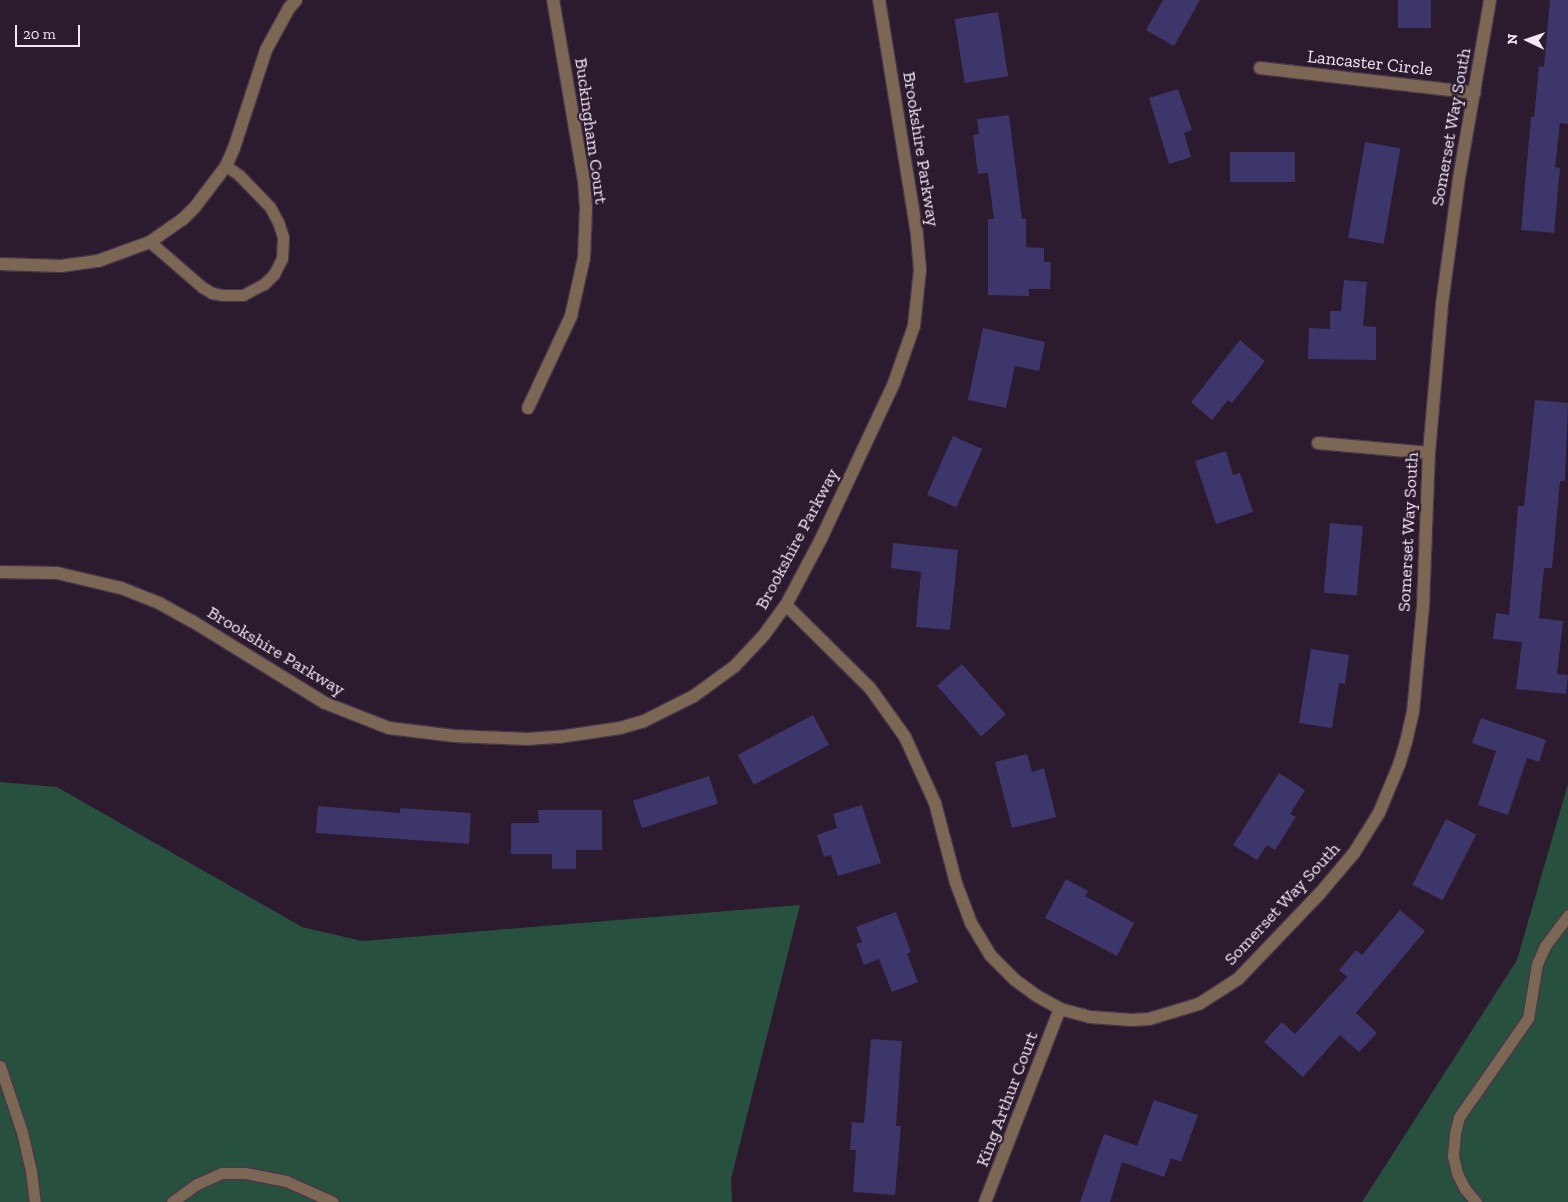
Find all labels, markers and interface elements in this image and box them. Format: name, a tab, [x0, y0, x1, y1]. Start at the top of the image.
scale bar	[18, 15, 82, 47]
north arrow	[1503, 15, 1553, 65]
text: 20 m	[23, 25, 56, 43]
text: N	[1504, 33, 1521, 45]
street label: Lancaster Circle	[1306, 46, 1434, 80]
street label: Somerset Way South	[1426, 46, 1476, 208]
street label: Buckingham Court	[570, 56, 612, 206]
street label: Brookshire Parkway	[898, 70, 944, 228]
street label: Somerset Way South	[1393, 451, 1423, 613]
street label: Brookshire Parkway	[751, 465, 843, 613]
street label: Brookshire Parkway	[203, 601, 349, 701]
street label: Somerset Way South	[1219, 838, 1345, 970]
street label: King Arthur Court	[971, 1028, 1043, 1170]

